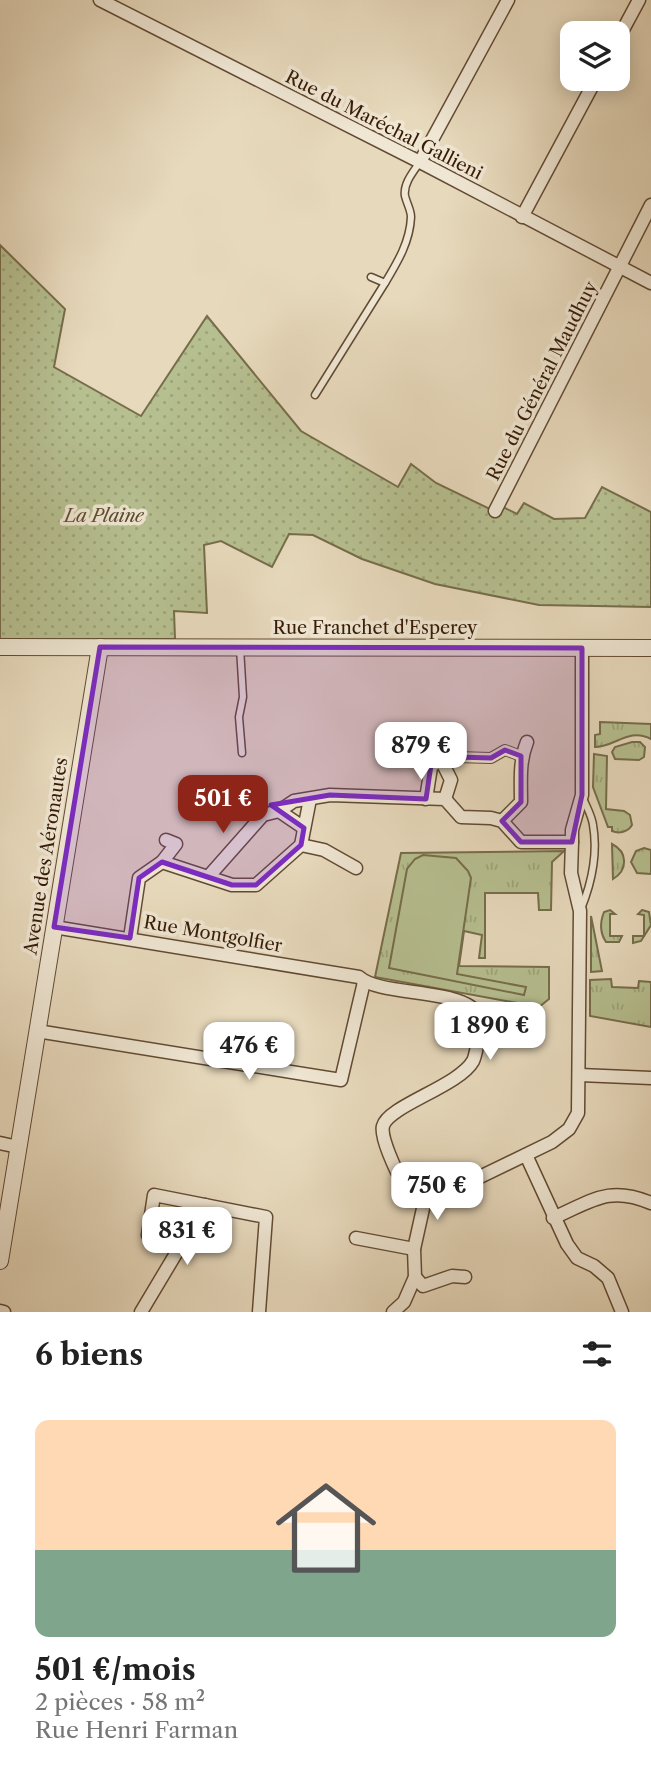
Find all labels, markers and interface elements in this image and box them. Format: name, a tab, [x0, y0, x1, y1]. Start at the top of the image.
map controls	[560, 21, 630, 91]
button: layers	[560, 21, 630, 91]
street label: Rue du Maréchal Gallieni	[282, 66, 487, 185]
street label: Rue du Général Maudhuy	[482, 277, 602, 484]
park label: La Plaine	[62, 505, 145, 527]
street label: Rue Franchet d'Esperey	[273, 617, 478, 639]
pin: 879 €	[372, 722, 470, 782]
text: 879 €	[391, 731, 451, 759]
street label: Avenue des Aéronautes	[19, 756, 72, 957]
pin: 501 €	[174, 776, 272, 835]
text: 501 €	[194, 784, 252, 812]
street label: Rue Montgolfier	[142, 911, 284, 957]
pin: 1 890 €	[425, 1002, 555, 1062]
text: 1 890 €	[450, 1011, 530, 1039]
pin: 476 €	[200, 1023, 298, 1082]
text: 476 €	[219, 1031, 279, 1059]
pin: 750 €	[388, 1162, 486, 1222]
text: 750 €	[407, 1171, 467, 1199]
pin: 831 €	[138, 1208, 236, 1267]
text: 831 €	[158, 1216, 216, 1244]
icon: filters	[578, 1335, 616, 1373]
text: 6 biens	[35, 1336, 143, 1373]
icon: home	[263, 1465, 389, 1591]
text: 501 €/mois	[35, 1651, 196, 1688]
text: 2 pièces · 58 m²	[35, 1688, 205, 1716]
text: Rue Henri Farman	[35, 1716, 238, 1744]

